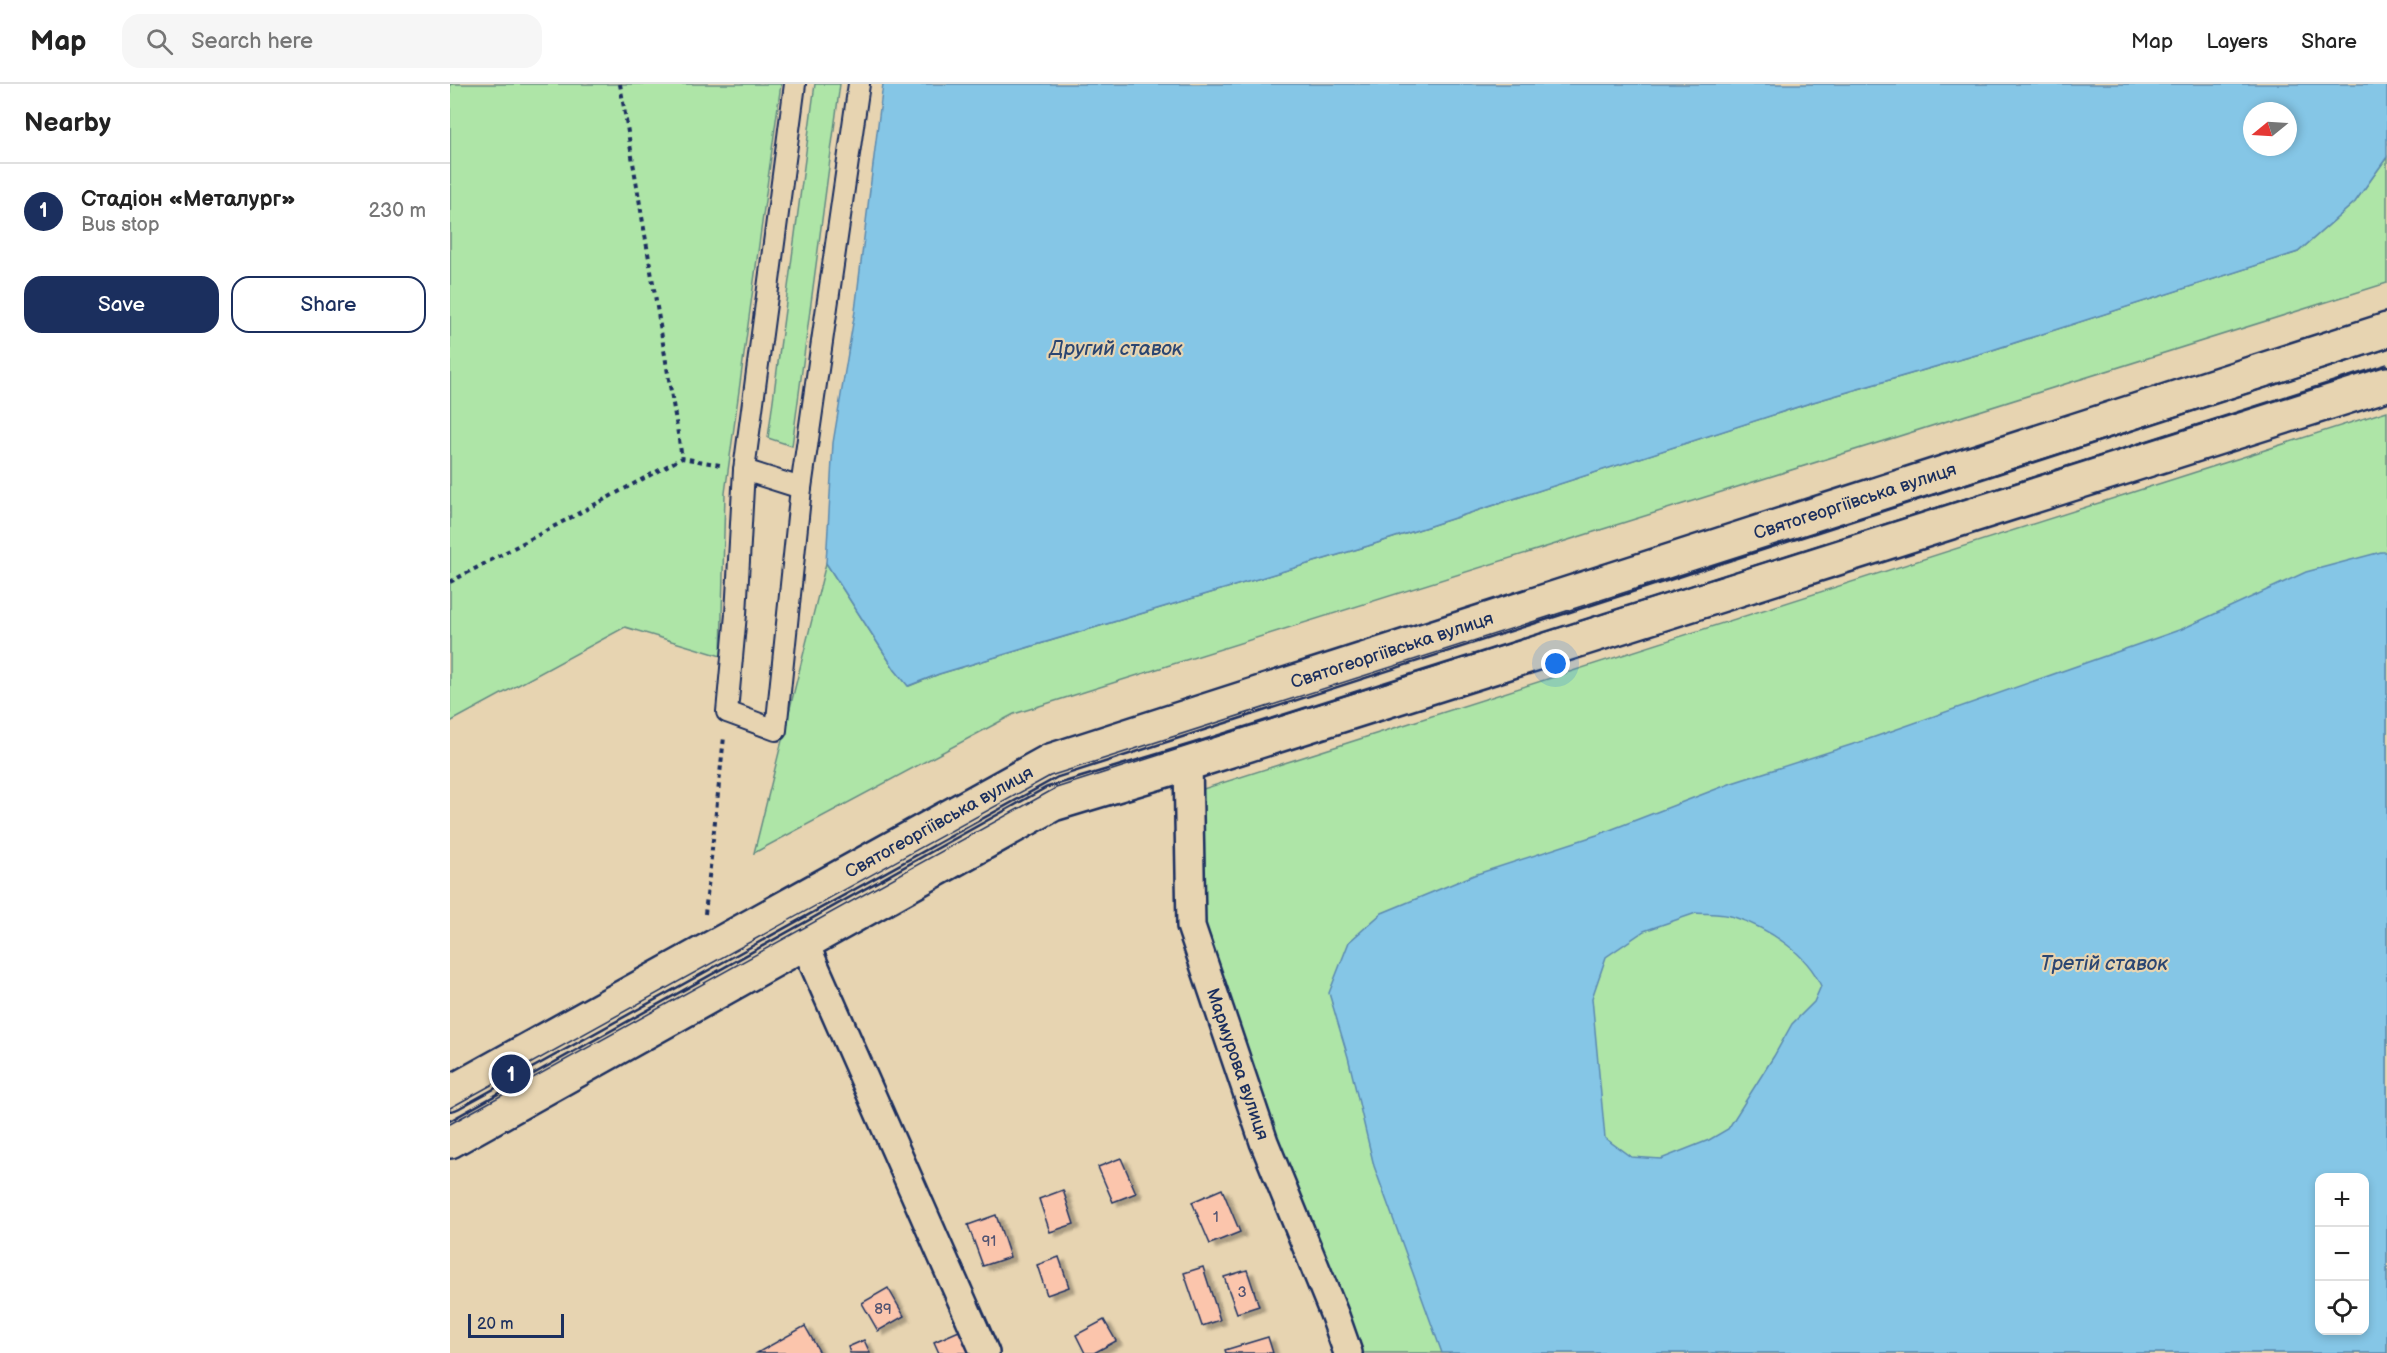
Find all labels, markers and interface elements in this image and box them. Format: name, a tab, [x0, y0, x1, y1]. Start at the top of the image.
search box	[122, 14, 542, 68]
text: Map	[30, 25, 86, 58]
icon: search	[143, 25, 176, 58]
text: Search here	[191, 28, 313, 55]
text: Map	[2131, 29, 2173, 54]
text: Layers	[2206, 29, 2268, 54]
text: Share	[2301, 29, 2357, 54]
north arrow	[2243, 102, 2297, 156]
text: Nearby	[24, 108, 111, 139]
text: Стадіон «Металург»	[81, 186, 296, 213]
text: 1	[39, 199, 48, 223]
text: 230 m	[369, 199, 426, 223]
text: Bus stop	[81, 213, 160, 237]
button: Save	[24, 276, 219, 333]
button: Share	[231, 276, 426, 333]
water label: Другий ставок	[1048, 337, 1183, 361]
street label: Святогеоргіївська вулиця	[1751, 459, 1959, 544]
street label: Святогеоргіївська вулиця	[1288, 608, 1496, 693]
your location	[1541, 649, 1570, 678]
street label: Святогеоргіївська вулиця	[842, 762, 1037, 883]
water label: Третій ставок	[2040, 952, 2168, 976]
street label: Мармурова вулиця	[1202, 986, 1273, 1143]
pin: 1	[492, 1052, 530, 1096]
map controls	[2315, 1173, 2369, 1335]
button: +	[2315, 1173, 2369, 1227]
house number: 1	[1213, 1208, 1219, 1227]
button: −	[2315, 1227, 2369, 1281]
house number: 91	[982, 1232, 996, 1251]
button: locate	[2315, 1281, 2369, 1335]
house number: 3	[1237, 1283, 1247, 1302]
house number: 89	[874, 1300, 892, 1319]
scale bar	[468, 1311, 564, 1338]
text: 20 m	[477, 1315, 513, 1334]

